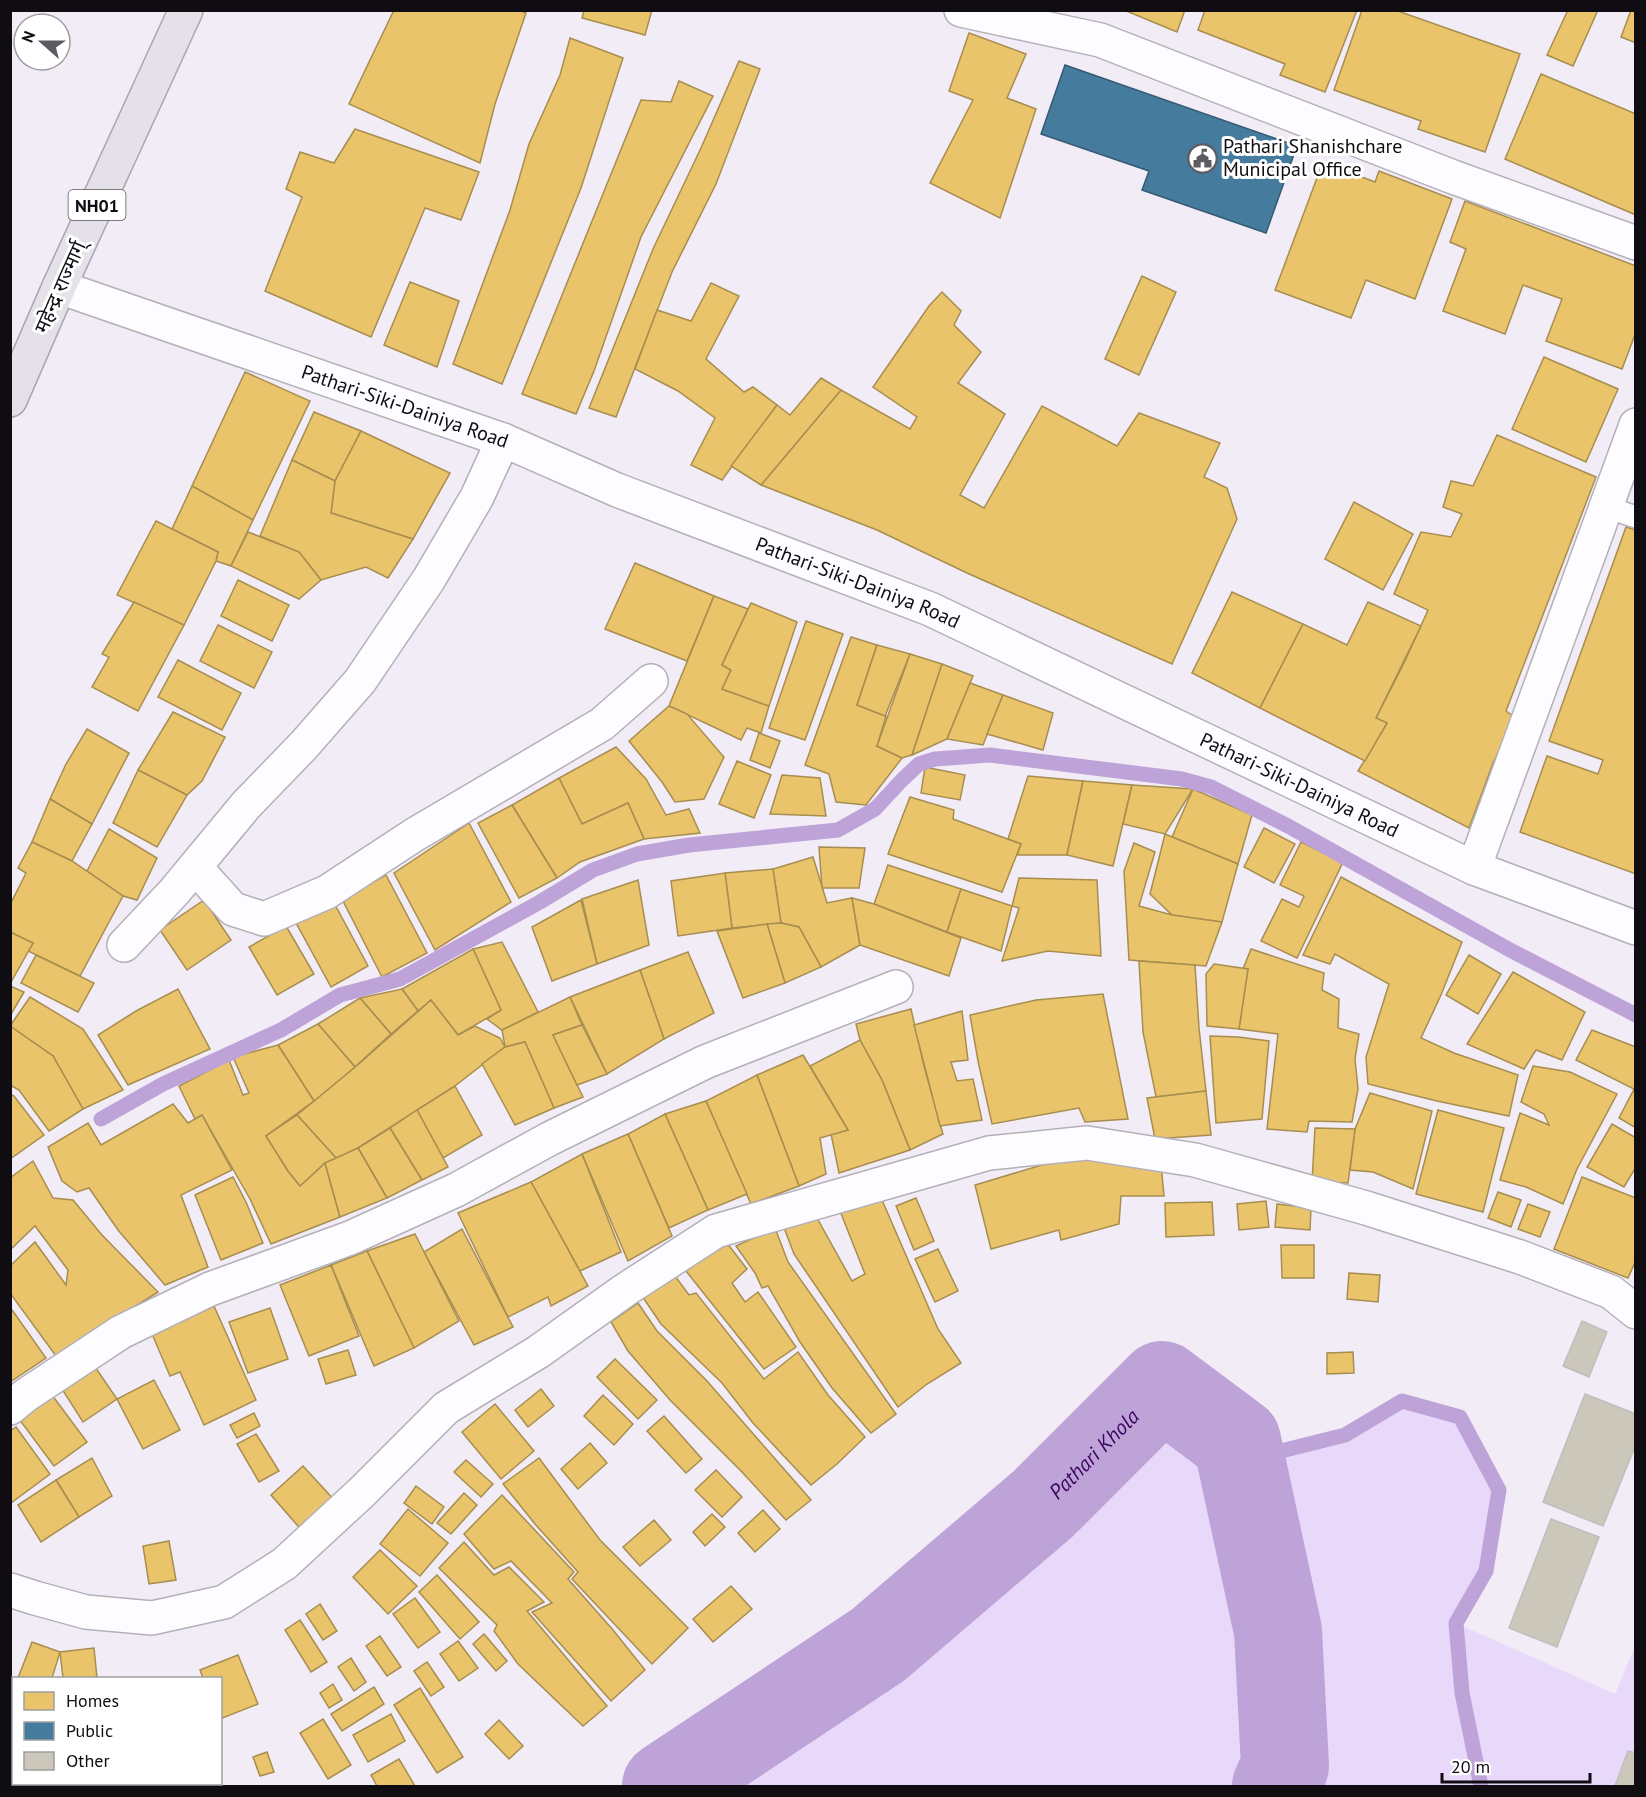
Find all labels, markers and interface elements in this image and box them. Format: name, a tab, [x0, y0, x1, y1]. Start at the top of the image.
north arrow	[12, 12, 72, 72]
text: N	[17, 28, 39, 45]
place label: Pathari Shanishchare Municipal Office	[1223, 133, 1403, 182]
public building icon: Pathari Shanishchare Municipal Office	[1186, 142, 1218, 174]
road number: NH01	[68, 190, 126, 220]
street label: महेन्द्र राज्मार्ग्	[28, 234, 93, 337]
street label: Pathari-Siki-Dainiya Road	[298, 359, 512, 454]
street label: Pathari-Siki-Dainiya Road	[752, 531, 964, 634]
street label: Pathari-Siki-Dainiya Road	[1196, 726, 1403, 843]
water label: Pathari Khola	[1043, 1402, 1145, 1504]
legend	[12, 1677, 222, 1785]
text: Homes	[66, 1689, 119, 1712]
text: Public	[66, 1719, 113, 1742]
scale bar	[1442, 1746, 1590, 1784]
text: Other	[66, 1749, 110, 1772]
text: 20 m	[1451, 1755, 1490, 1778]

